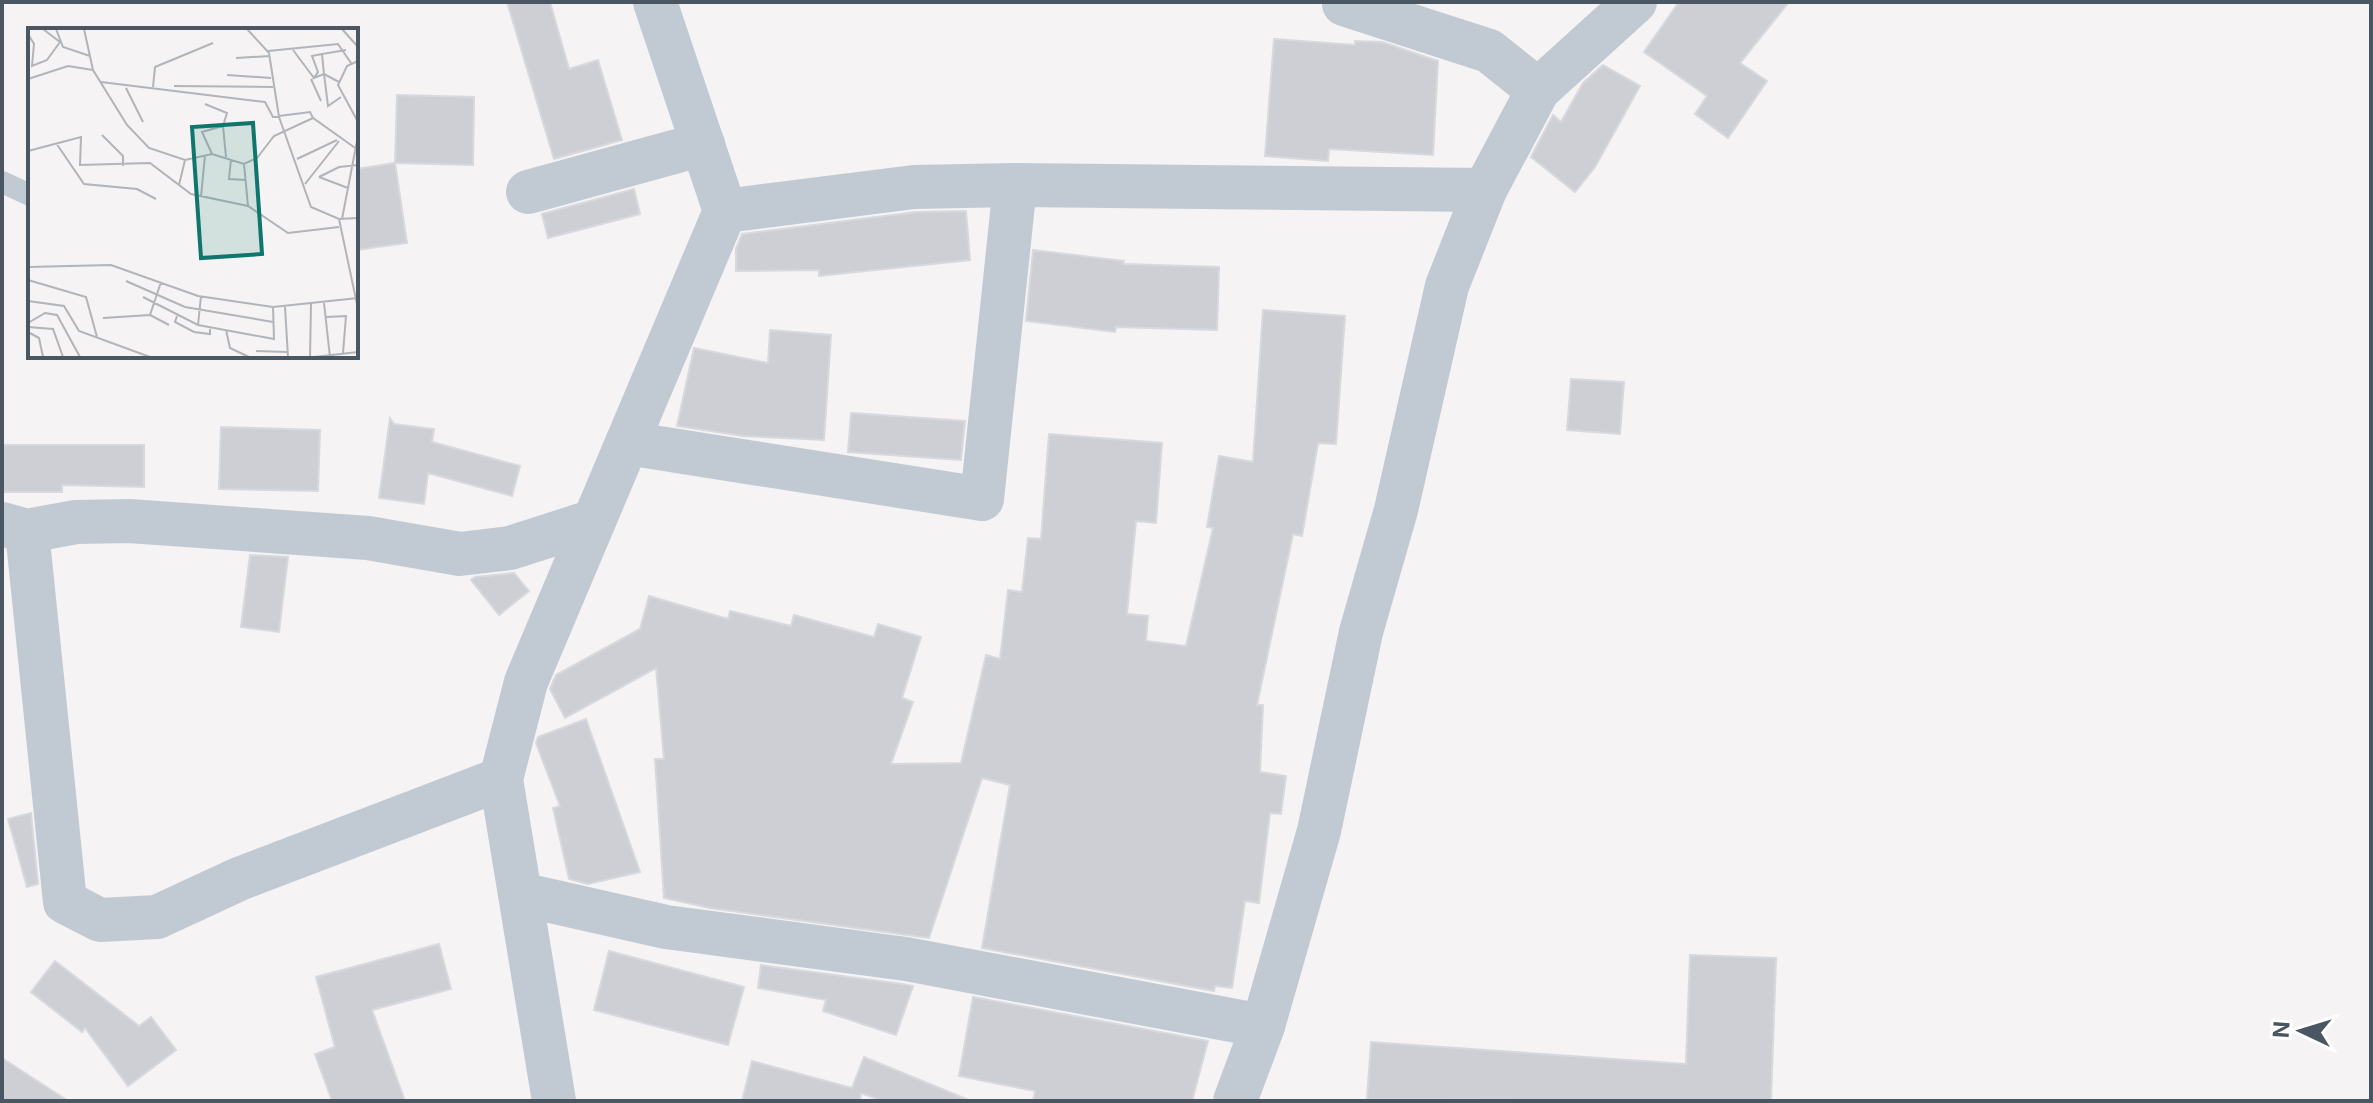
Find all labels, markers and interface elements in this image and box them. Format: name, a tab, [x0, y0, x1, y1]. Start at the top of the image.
inset map	[28, 28, 358, 358]
north arrow	[2261, 991, 2341, 1071]
text: N	[2267, 1020, 2295, 1039]

